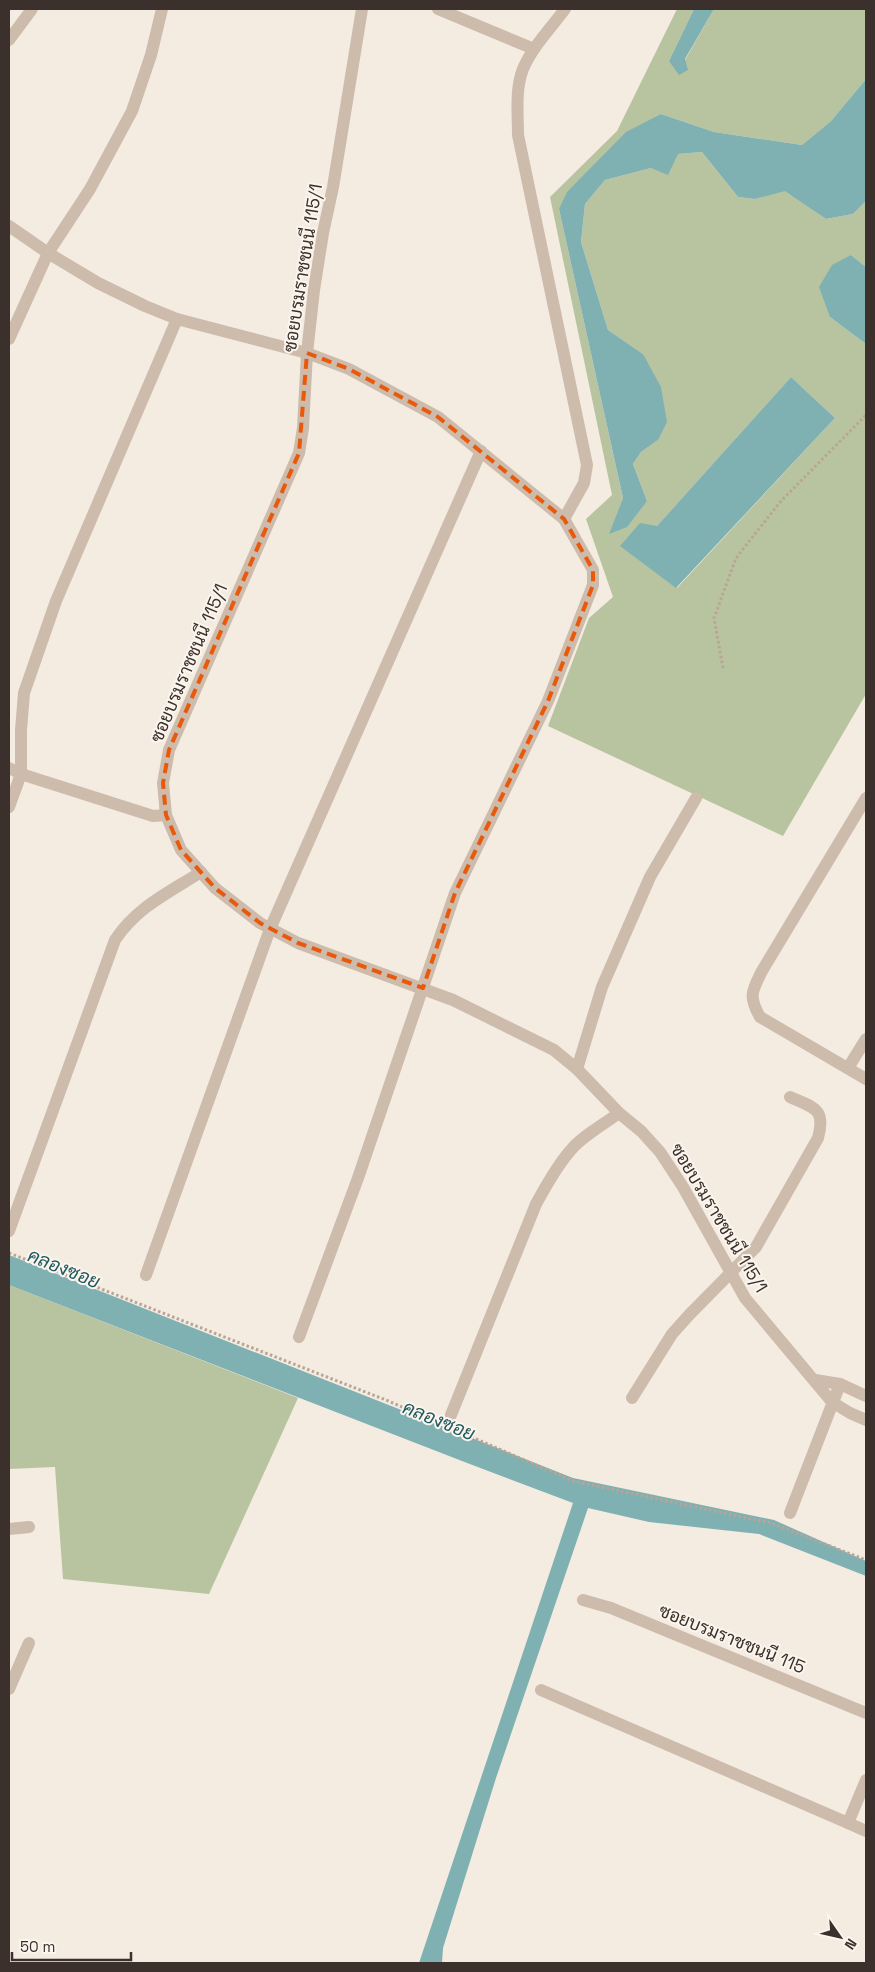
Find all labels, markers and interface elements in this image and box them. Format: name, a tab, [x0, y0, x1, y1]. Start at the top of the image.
street label: ซอยบรมราชชนนี 115/1	[277, 182, 327, 354]
street label: ซอยบรมราชชนนี 115/1	[144, 580, 232, 746]
street label: ซอยบรมราชชนนี 115/1	[666, 1138, 774, 1297]
water label: คลองซอย	[24, 1243, 104, 1294]
water label: คลองซอย	[399, 1395, 479, 1446]
street label: ซอยบรมราชชนนี 115	[656, 1598, 809, 1678]
north arrow	[815, 1912, 865, 1962]
scale bar	[12, 1930, 131, 1962]
text: N	[841, 1935, 861, 1953]
text: 50 m	[20, 1937, 55, 1956]

